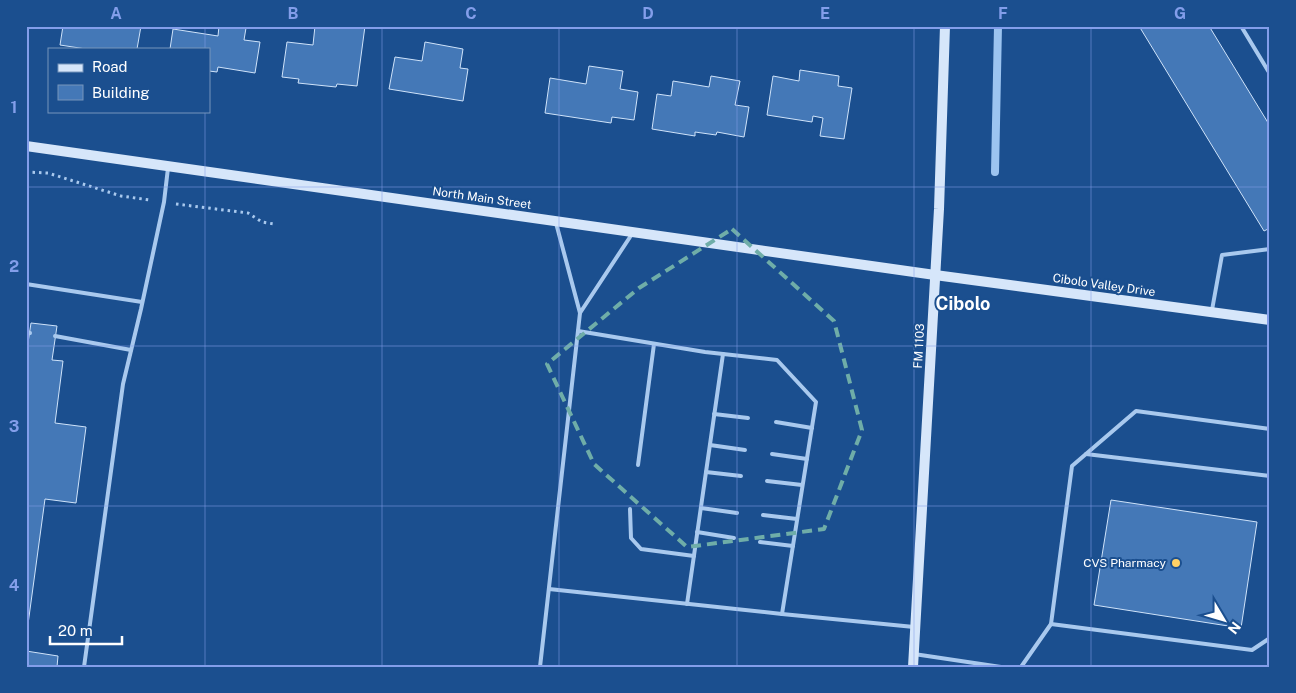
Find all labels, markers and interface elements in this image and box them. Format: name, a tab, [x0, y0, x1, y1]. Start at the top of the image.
text: A	[110, 4, 122, 23]
text: B	[288, 4, 299, 23]
text: C	[465, 4, 477, 23]
text: D	[642, 4, 654, 23]
text: E	[820, 4, 830, 23]
text: F	[998, 4, 1008, 23]
text: G	[1174, 4, 1186, 23]
legend	[48, 48, 210, 112]
text: Road	[92, 58, 128, 75]
text: Building	[92, 84, 150, 101]
text: 1	[11, 98, 17, 117]
street label: North Main Street	[432, 184, 533, 212]
text: 2	[9, 257, 19, 276]
street label: Cibolo Valley Drive	[1052, 271, 1156, 299]
district label: Cibolo	[936, 293, 990, 314]
street label: FM 1103	[911, 323, 927, 369]
text: 3	[9, 417, 19, 436]
place label: CVS Pharmacy	[1083, 556, 1167, 570]
marker: CVS Pharmacy	[1170, 557, 1182, 569]
text: 4	[9, 576, 20, 595]
north arrow	[1198, 596, 1248, 646]
scale bar	[50, 613, 122, 645]
text: N	[1225, 619, 1244, 637]
text: 20 m	[58, 622, 93, 639]

